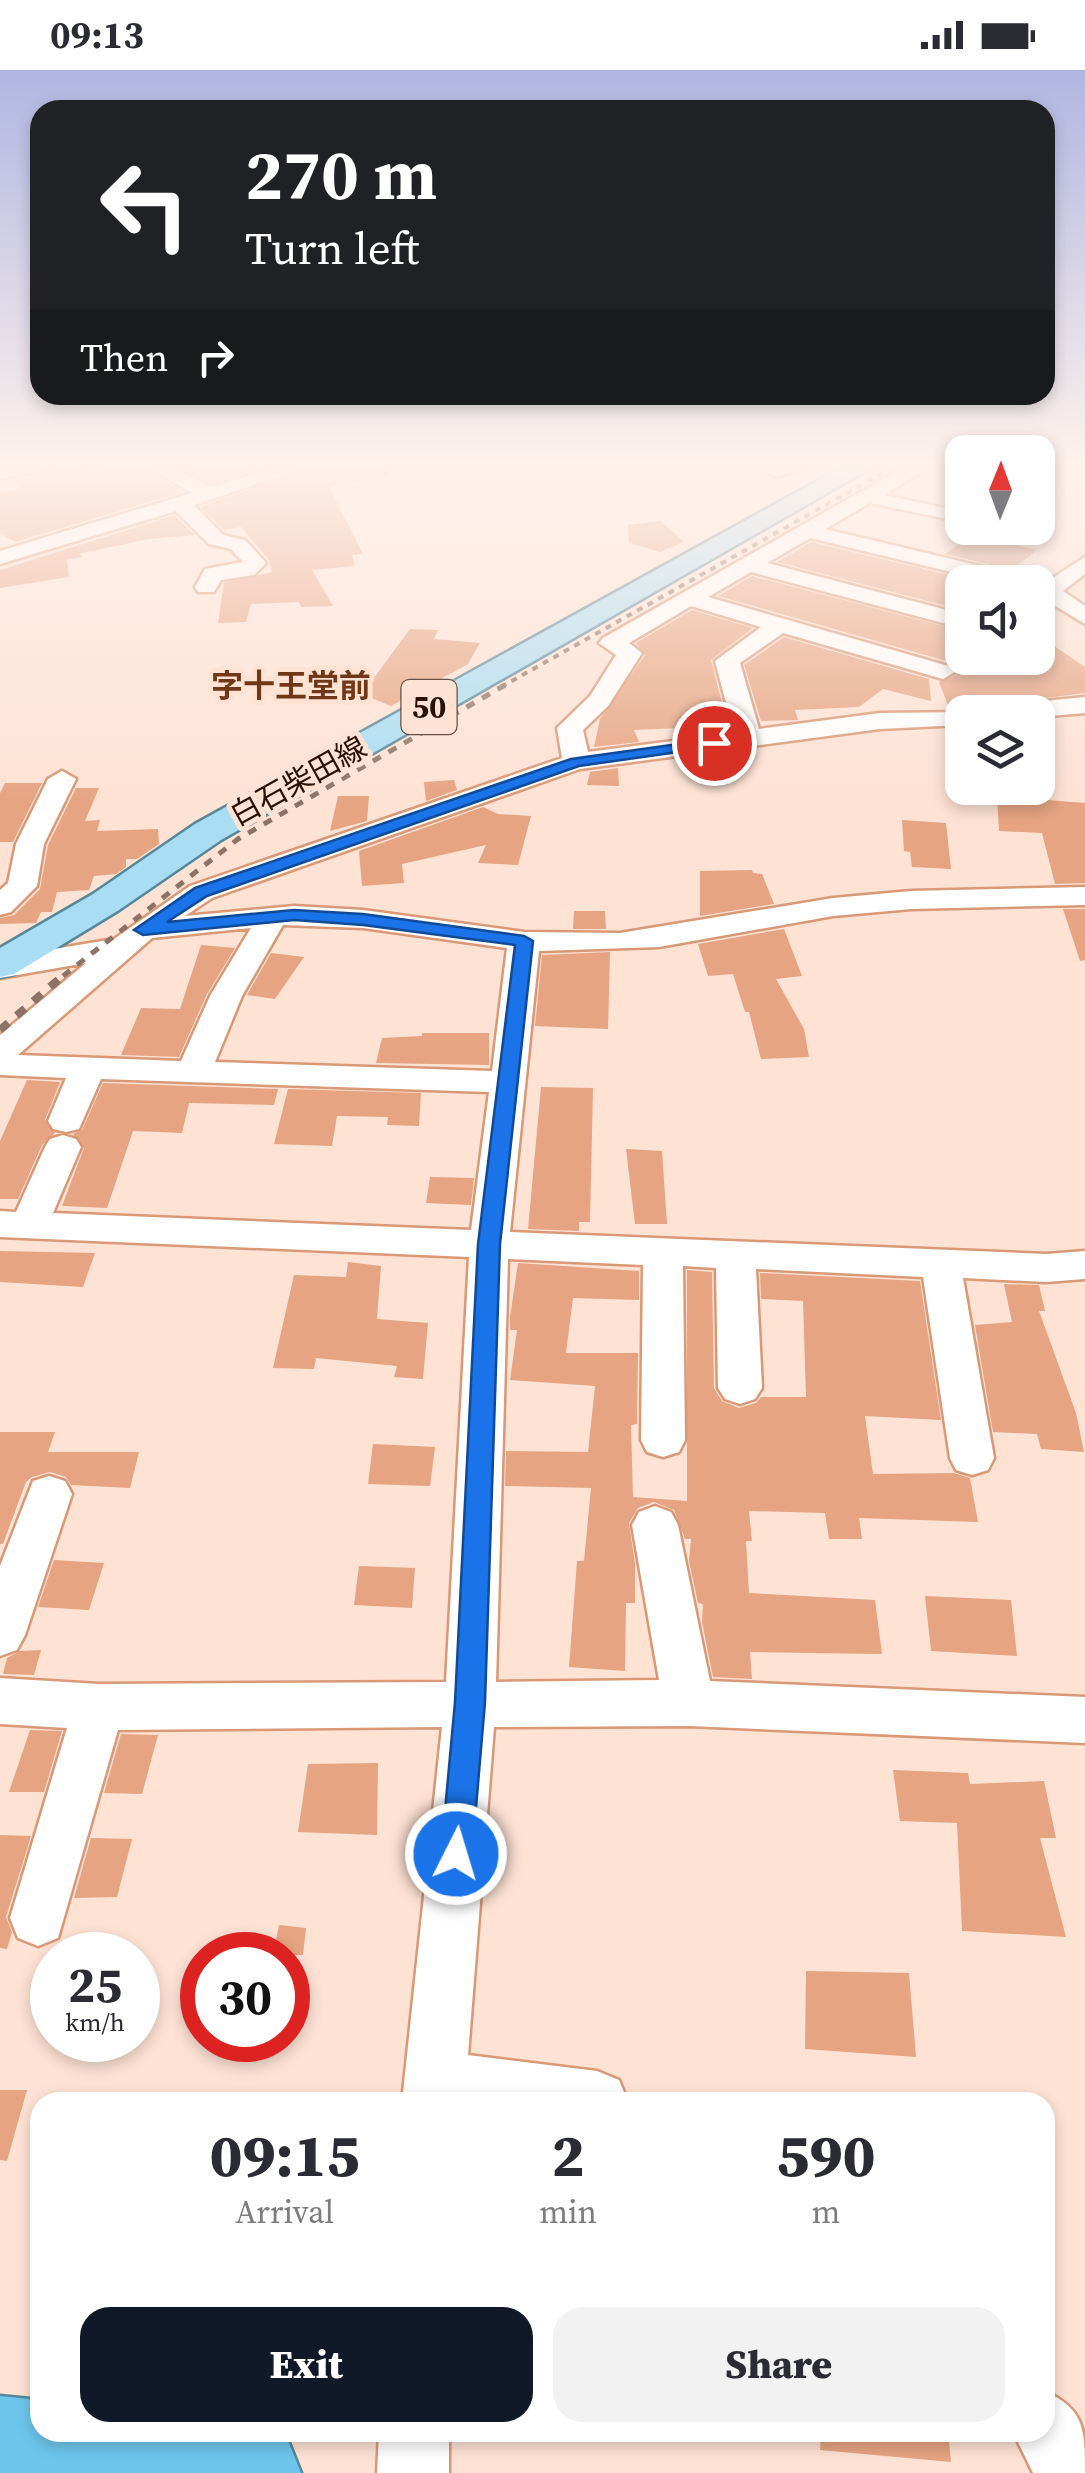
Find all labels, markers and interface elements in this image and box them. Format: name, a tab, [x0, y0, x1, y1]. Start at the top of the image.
text: 09:13	[50, 9, 144, 61]
text: 270 m	[245, 126, 437, 222]
icon: left	[80, 140, 210, 270]
text: Turn left	[245, 217, 419, 279]
icon: right	[188, 330, 243, 385]
text: Then	[80, 332, 168, 384]
north arrow	[945, 435, 1055, 545]
map controls	[945, 435, 1055, 805]
button: sound	[945, 565, 1055, 675]
district label: 字十王堂前	[211, 664, 371, 708]
road number: 50	[402, 680, 456, 734]
button: layers	[945, 695, 1055, 805]
pin	[672, 701, 757, 786]
icon: arrive	[687, 716, 742, 771]
street label: 白石柴田線	[222, 727, 374, 835]
position arrow	[404, 1802, 508, 1906]
speed limit sign: 30	[180, 1932, 310, 2062]
text: 25	[68, 1950, 122, 2019]
text: km/h	[65, 2005, 125, 2039]
text: 09:15	[209, 2114, 360, 2196]
text: 2	[551, 2114, 585, 2196]
text: 590	[776, 2114, 876, 2196]
text: Arrival	[235, 2190, 334, 2234]
text: min	[539, 2190, 597, 2234]
text: m	[812, 2190, 840, 2234]
button: Exit	[80, 2307, 533, 2422]
button: Share	[553, 2307, 1005, 2422]

